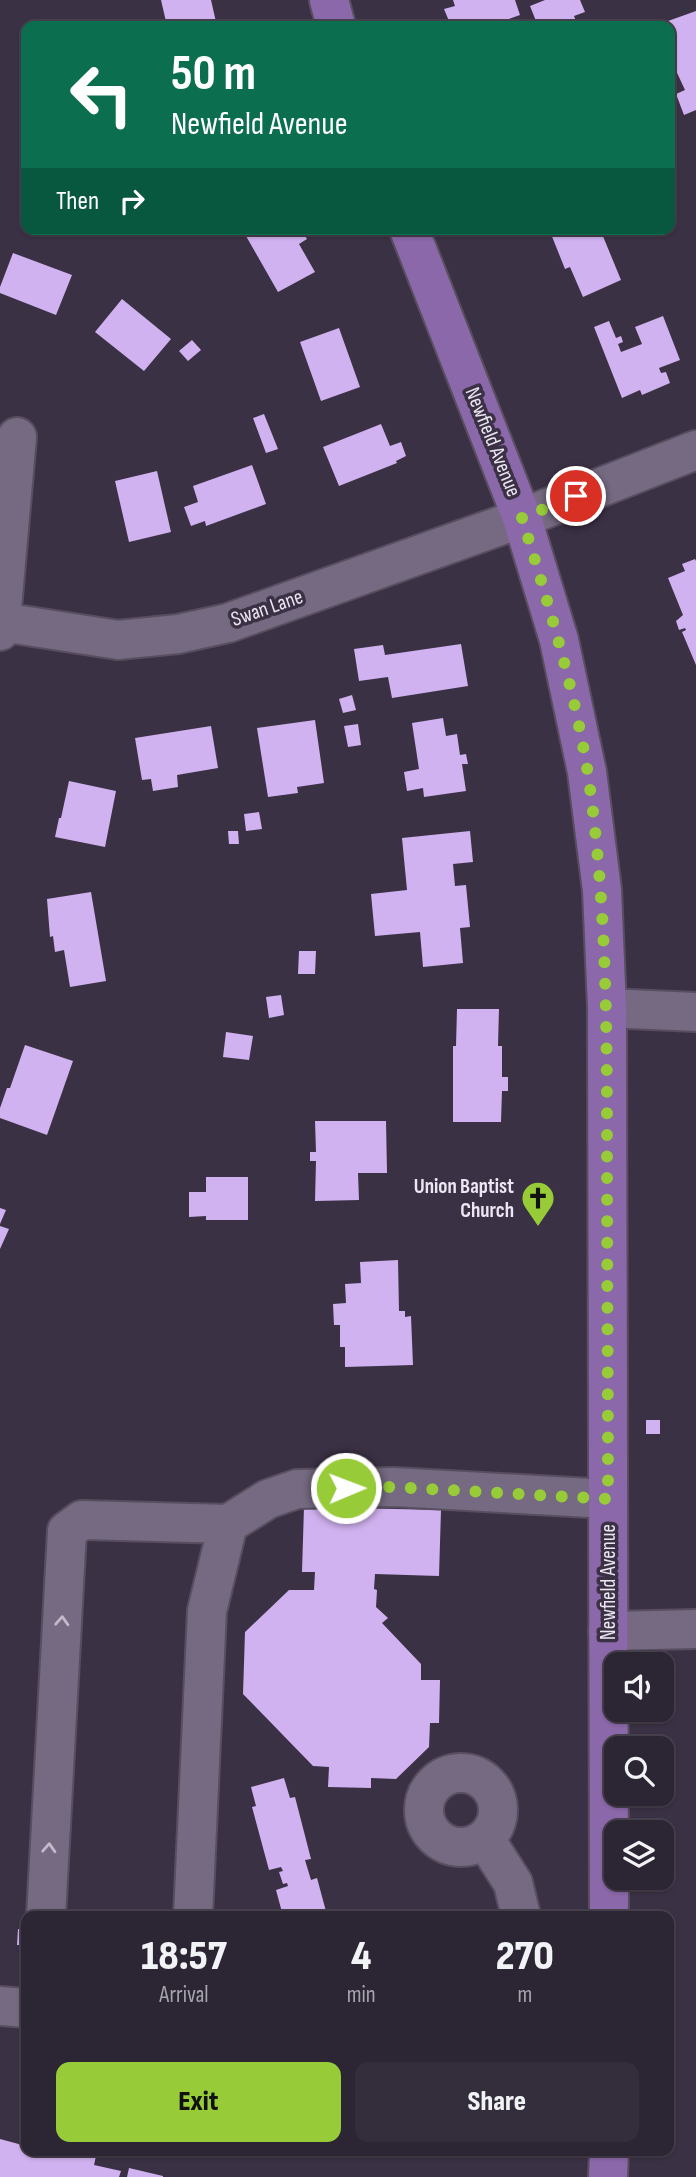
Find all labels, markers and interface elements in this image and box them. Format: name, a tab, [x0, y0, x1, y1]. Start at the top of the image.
text: 50 m	[171, 45, 256, 104]
icon: left	[56, 49, 147, 140]
text: Newfield Avenue	[171, 105, 348, 144]
icon: right	[113, 182, 151, 220]
text: Then	[56, 186, 99, 217]
street label: Newfield Avenue	[460, 384, 526, 500]
pin	[546, 466, 606, 526]
icon: arrive	[557, 477, 595, 515]
street label: Swan Lane	[228, 584, 306, 632]
place label: Union Baptist Church	[414, 1174, 514, 1223]
church icon: Union Baptist Church	[519, 1179, 557, 1228]
position arrow	[309, 1451, 383, 1525]
street label: Newfield Avenue	[596, 1524, 621, 1640]
one-way arrow	[54, 1615, 69, 1626]
map controls	[604, 1652, 674, 1890]
button: sound	[604, 1652, 674, 1722]
button: search	[604, 1736, 674, 1806]
button: layers	[604, 1820, 674, 1890]
one-way arrow	[41, 1842, 56, 1853]
text: 18:57	[141, 1931, 227, 1982]
text: 4	[351, 1931, 371, 1982]
text: 270	[496, 1931, 554, 1982]
text: Arrival	[159, 1981, 209, 2009]
text: min	[347, 1981, 376, 2009]
text: m	[517, 1981, 532, 2009]
button: Exit	[56, 2062, 341, 2142]
button: Share	[355, 2062, 639, 2142]

